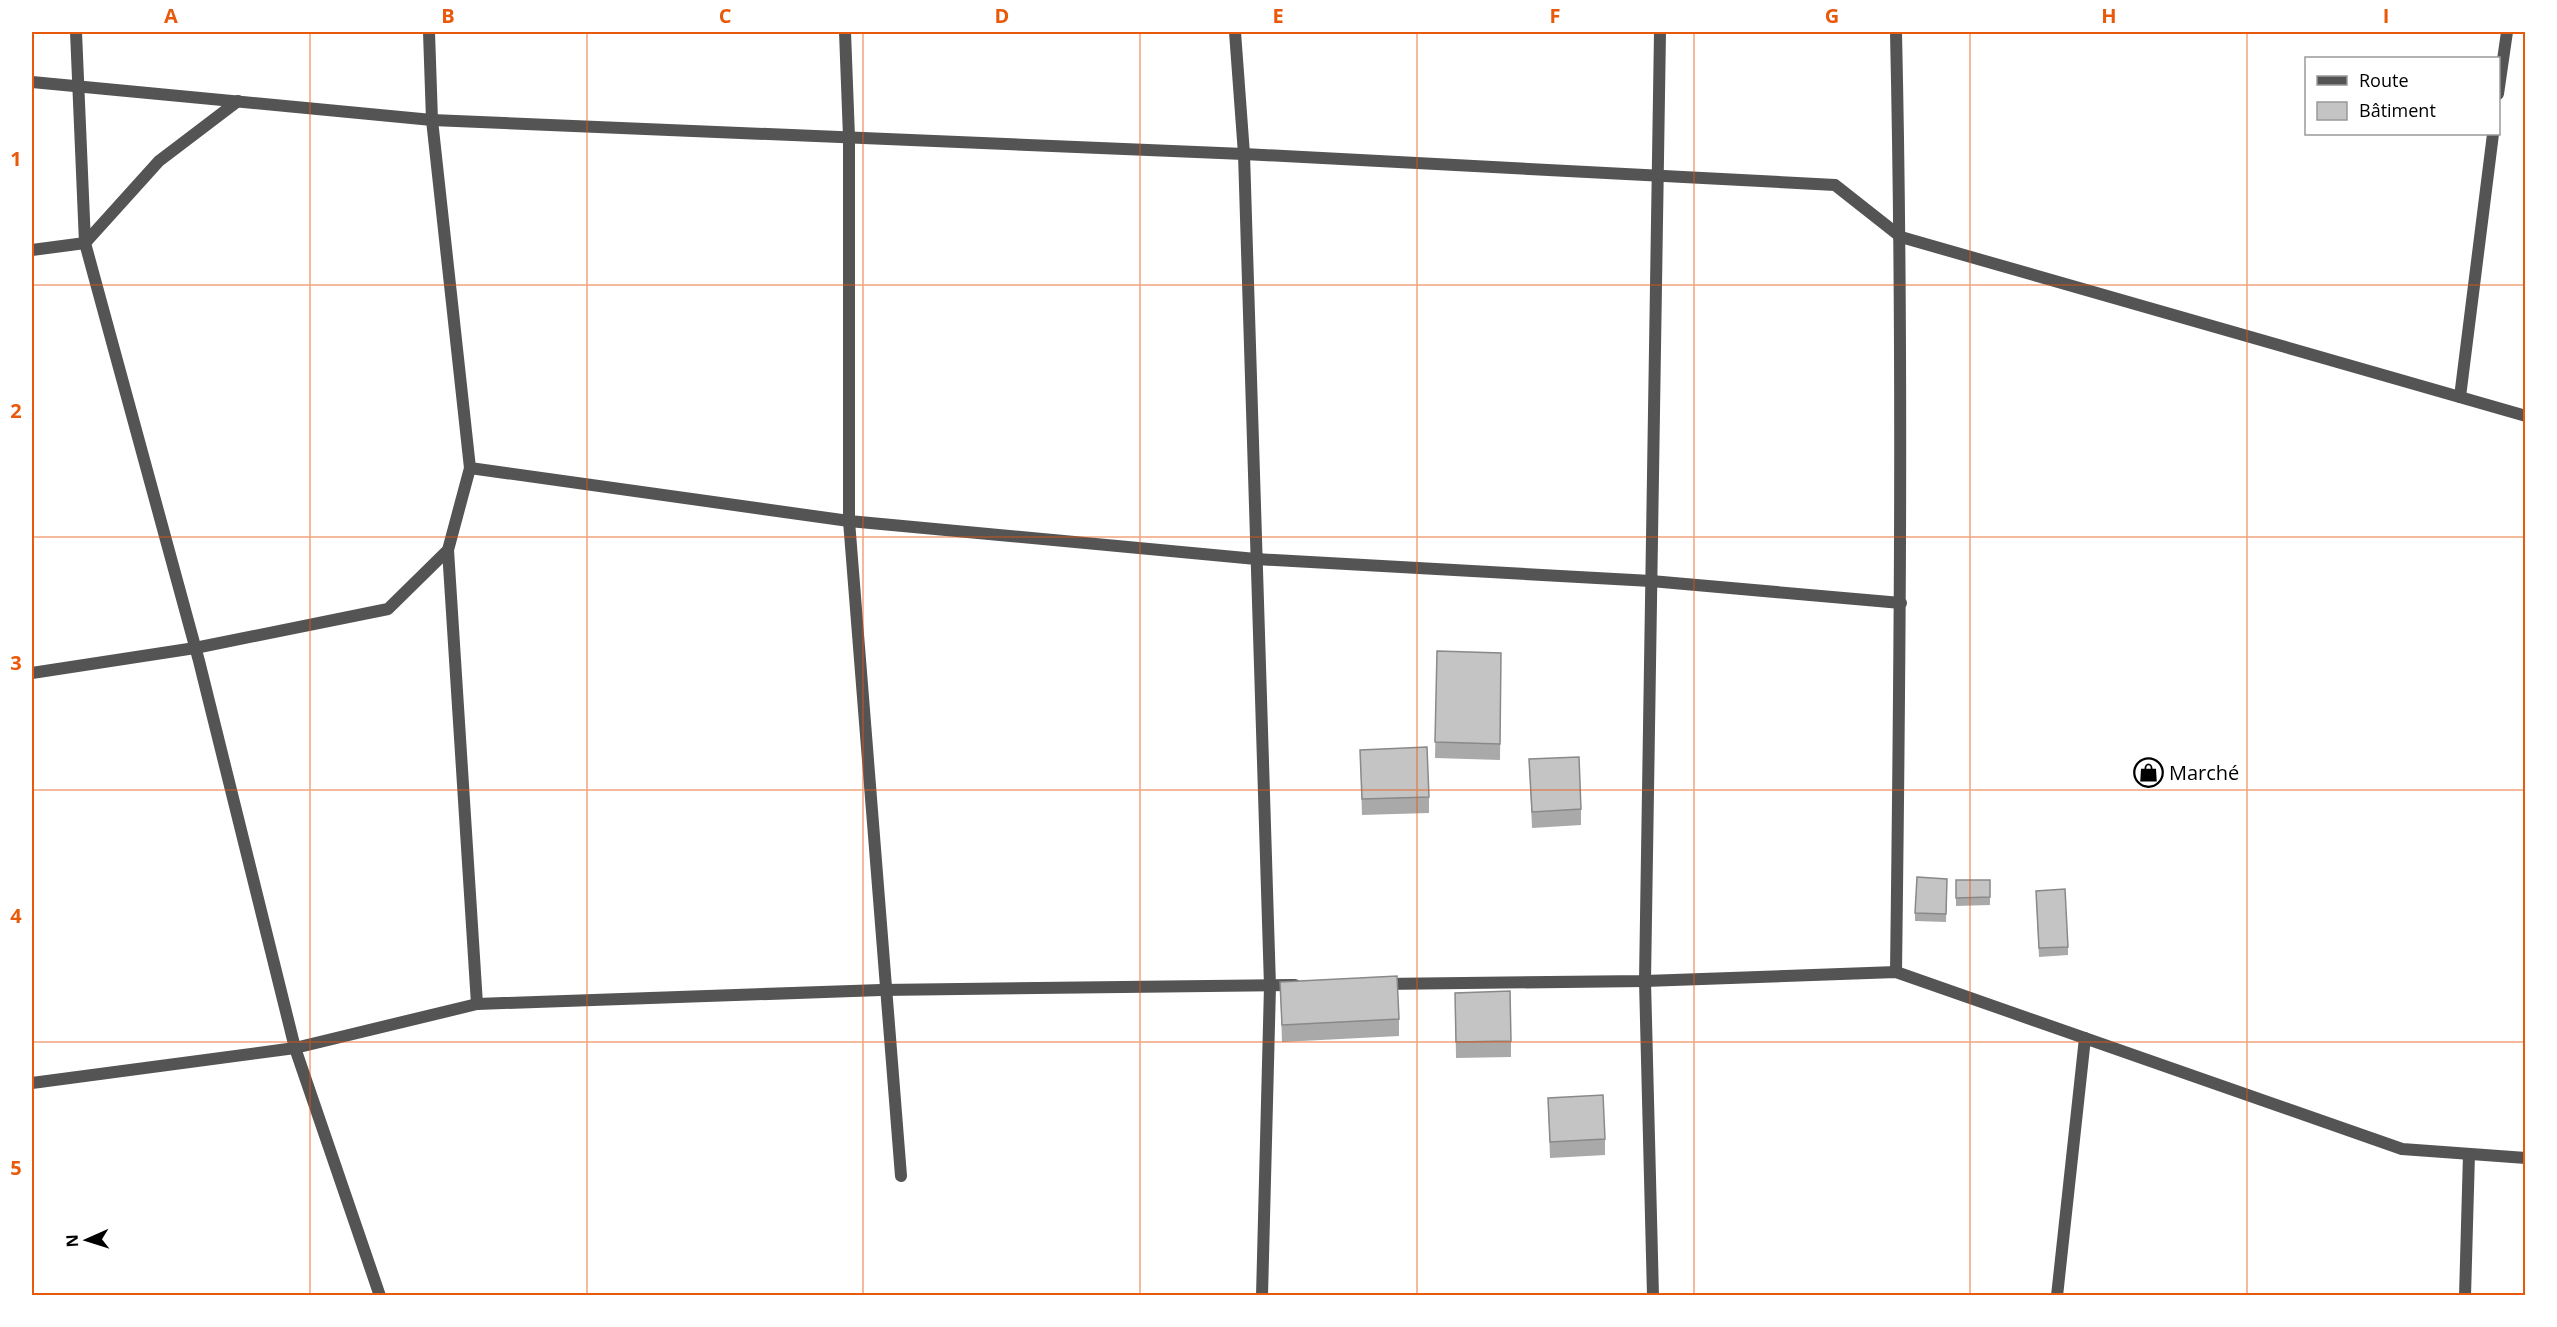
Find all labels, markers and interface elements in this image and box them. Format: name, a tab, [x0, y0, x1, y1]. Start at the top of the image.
text: A	[164, 2, 178, 29]
text: B	[441, 2, 455, 29]
text: C	[719, 2, 732, 29]
text: D	[995, 2, 1009, 29]
text: E	[1272, 2, 1284, 29]
text: F	[1550, 2, 1560, 29]
text: G	[1825, 2, 1839, 29]
text: H	[2101, 2, 2117, 29]
text: I	[2383, 2, 2389, 29]
legend	[2305, 57, 2500, 135]
text: Route	[2359, 68, 2409, 92]
text: Bâtiment	[2359, 98, 2436, 122]
text: 1	[10, 145, 22, 172]
text: 2	[10, 397, 22, 424]
text: 3	[10, 649, 22, 676]
shop icon: Marché	[2132, 756, 2164, 788]
place label: Marché	[2169, 759, 2239, 786]
text: 4	[10, 902, 22, 929]
text: 5	[10, 1154, 22, 1181]
north arrow	[57, 1210, 117, 1270]
text: N	[61, 1234, 83, 1248]

